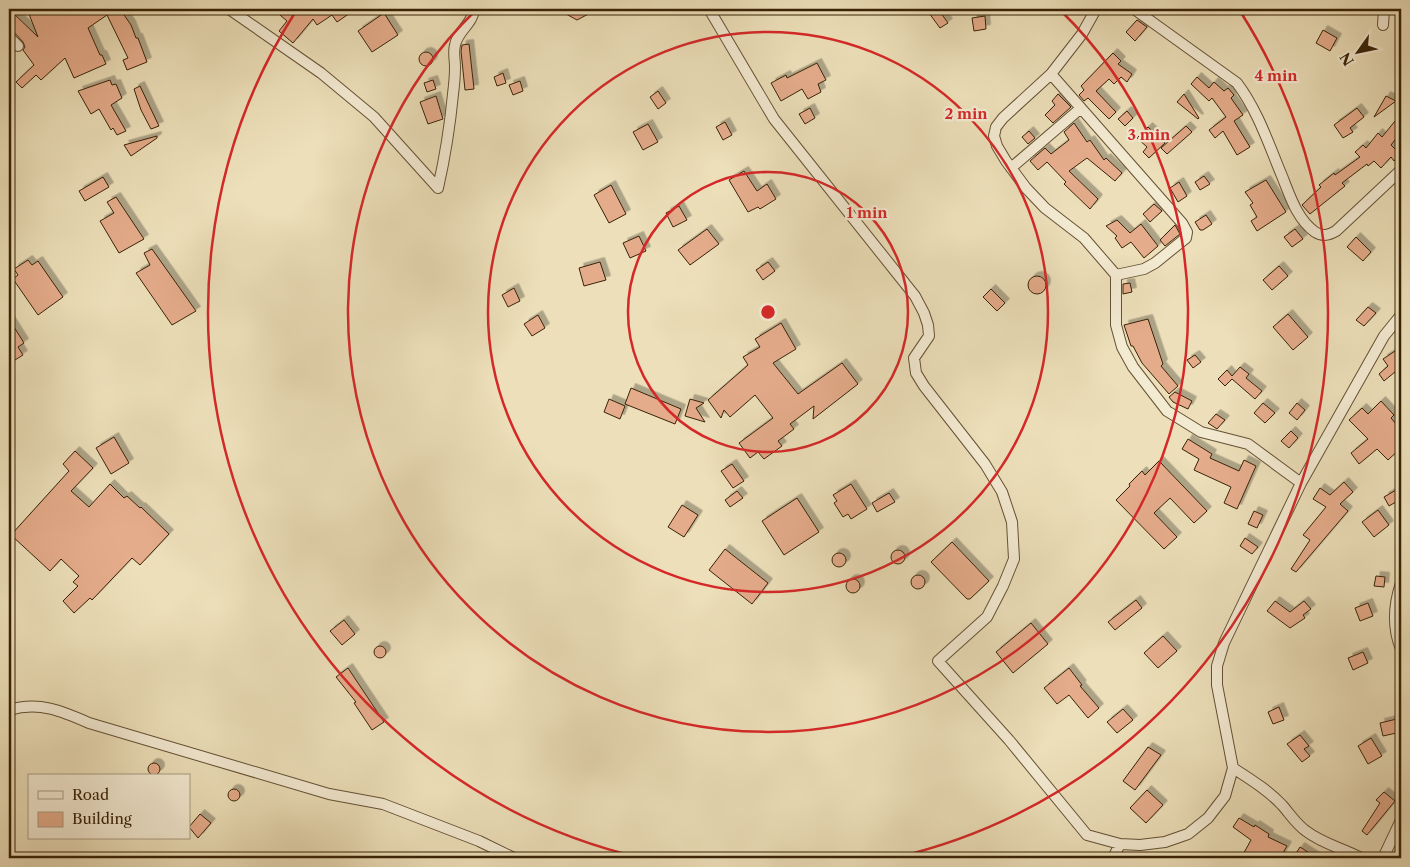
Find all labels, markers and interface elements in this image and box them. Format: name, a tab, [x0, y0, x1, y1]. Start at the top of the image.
north arrow	[1332, 28, 1382, 78]
text: N	[1336, 49, 1358, 69]
text: 4 min	[1254, 66, 1298, 85]
text: 2 min	[944, 104, 988, 123]
text: 3 min	[1128, 125, 1171, 144]
text: 1 min	[846, 203, 888, 222]
centre of rings	[759, 303, 777, 321]
legend	[28, 774, 190, 840]
text: Road	[72, 785, 109, 804]
text: Building	[72, 809, 132, 828]

